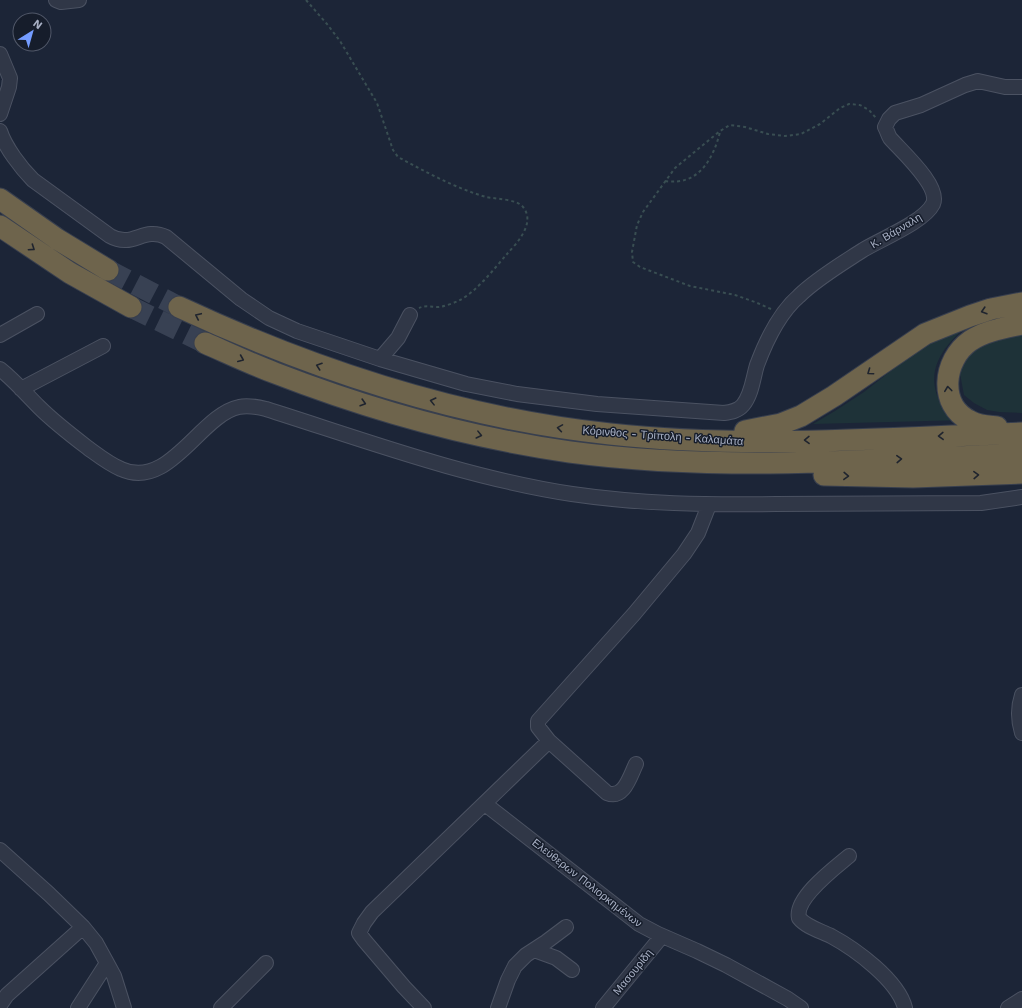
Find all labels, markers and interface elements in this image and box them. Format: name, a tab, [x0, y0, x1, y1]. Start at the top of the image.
north arrow	[12, 12, 52, 52]
text: N	[31, 17, 45, 32]
street label: Κ. Βάρναλη	[868, 211, 924, 251]
one-way arrow	[28, 243, 35, 251]
one-way arrow	[981, 306, 988, 315]
one-way arrow	[195, 313, 203, 321]
one-way arrow	[238, 354, 245, 362]
one-way arrow	[315, 362, 322, 371]
one-way arrow	[867, 367, 874, 375]
one-way arrow	[944, 386, 953, 392]
one-way arrow	[430, 397, 436, 405]
one-way arrow	[359, 399, 366, 407]
one-way arrow	[557, 424, 563, 433]
street label: Κόρινθος - Τρίπολη - Καλαμάτα	[582, 424, 745, 448]
one-way arrow	[476, 430, 483, 438]
one-way arrow	[938, 432, 944, 441]
one-way arrow	[804, 436, 810, 445]
one-way arrow	[896, 455, 902, 463]
one-way arrow	[973, 470, 979, 479]
one-way arrow	[843, 472, 849, 480]
street label: Ελεύθερων Πολιορκημένων	[529, 836, 645, 930]
street label: Μασουρίδη	[611, 946, 655, 998]

